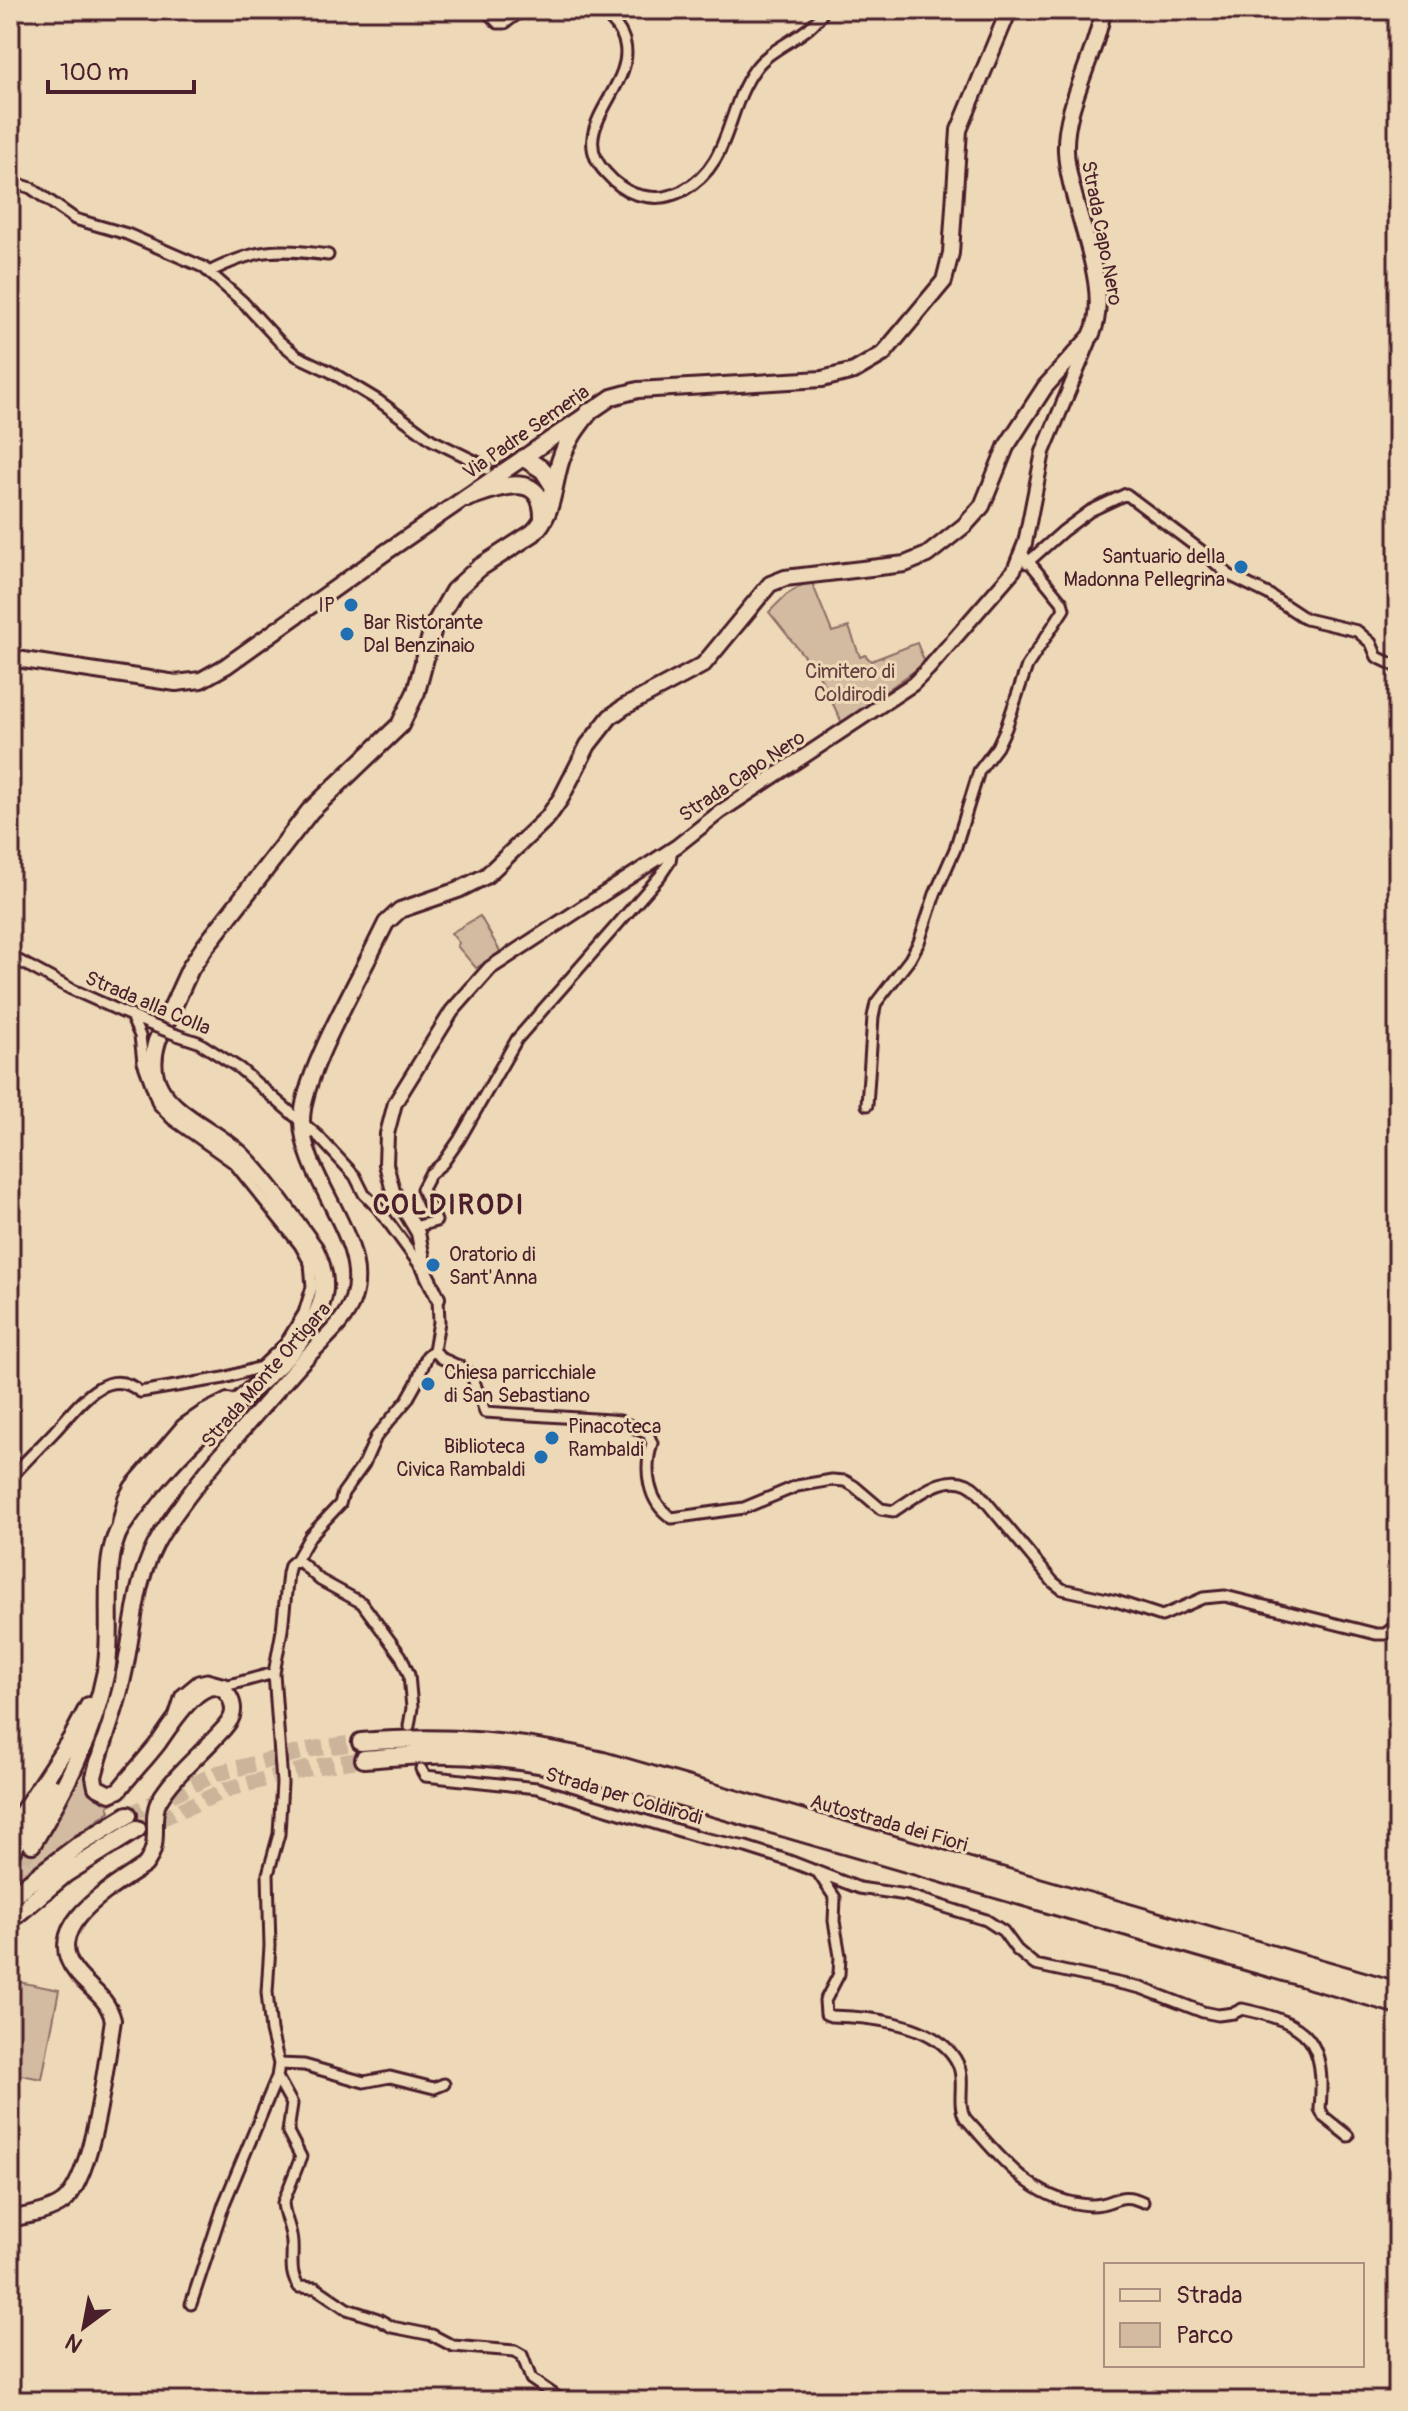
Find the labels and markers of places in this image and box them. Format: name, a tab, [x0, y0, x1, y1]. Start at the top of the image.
place label: Santuario della Madonna Pellegrina	[1064, 544, 1225, 592]
marker: Santuario della Madonna Pellegrina	[1232, 558, 1250, 576]
place label: IP	[318, 593, 335, 618]
marker: IP	[342, 596, 360, 614]
place label: Bar Ristorante Dal Benzinaio	[363, 610, 483, 658]
marker: Bar Ristorante Dal Benzinaio	[338, 625, 356, 643]
place label: Oratorio di Sant'Anna	[449, 1242, 537, 1290]
marker: Oratorio di Sant'Anna	[424, 1256, 442, 1274]
place label: Chiesa parricchiale di San Sebastiano	[444, 1360, 596, 1408]
marker: Chiesa parricchiale di San Sebastiano	[419, 1375, 437, 1393]
place label: Pinacoteca Rambaldi	[568, 1414, 661, 1462]
marker: Pinacoteca Rambaldi	[543, 1429, 561, 1447]
place label: Biblioteca Civica Rambaldi	[396, 1434, 525, 1482]
marker: Biblioteca Civica Rambaldi	[532, 1448, 550, 1466]

